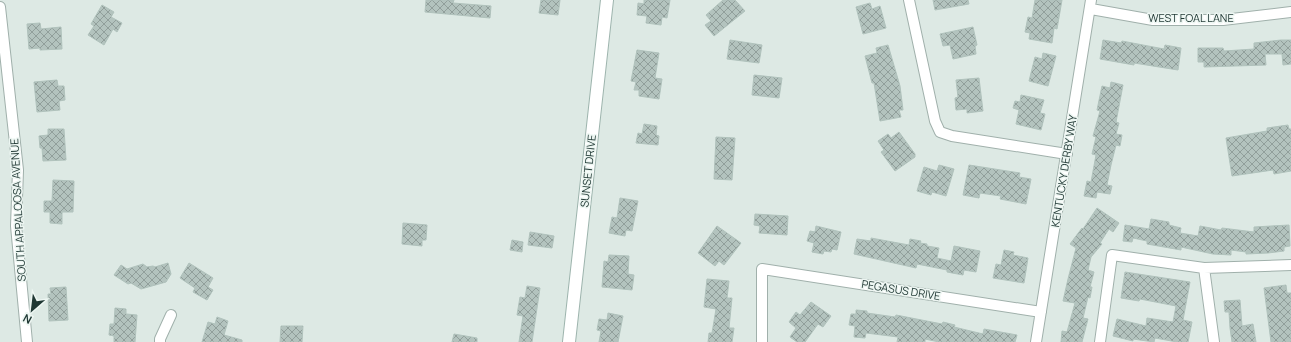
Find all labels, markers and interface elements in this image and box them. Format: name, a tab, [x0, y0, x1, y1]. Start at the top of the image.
street label: WEST FOAL LANE	[1148, 10, 1234, 25]
street label: KENTUCKY DERBY WAY	[1047, 113, 1080, 228]
street label: SUNSET DRIVE	[576, 134, 599, 208]
street label: SOUTH APPALOOSA AVENUE	[6, 138, 29, 282]
street label: PEGASUS DRIVE	[860, 276, 942, 303]
north arrow	[12, 290, 52, 330]
text: N	[20, 311, 34, 328]

